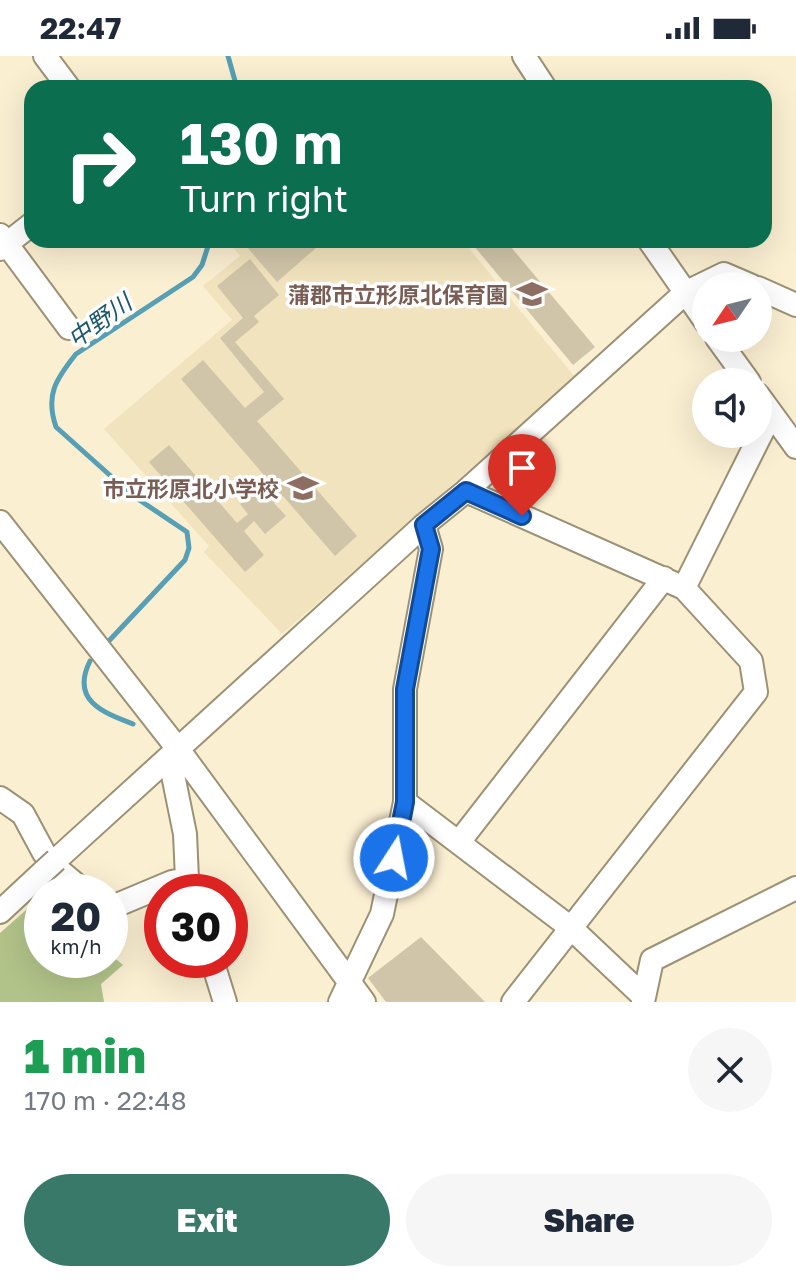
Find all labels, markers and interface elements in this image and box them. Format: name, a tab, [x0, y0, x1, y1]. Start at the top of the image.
text: 22:47	[40, 10, 121, 46]
text: 130 m	[180, 109, 342, 176]
icon: right	[48, 112, 152, 216]
text: Turn right	[180, 177, 348, 220]
north arrow	[692, 272, 772, 352]
map controls	[692, 272, 772, 448]
school or university icon: 蒲郡市立形原北保育園	[515, 277, 549, 311]
place label: 蒲郡市立形原北保育園	[288, 281, 508, 308]
water label: 中野川	[61, 285, 139, 353]
button: sound	[692, 368, 772, 448]
pin	[488, 434, 556, 516]
icon: arrive	[500, 446, 544, 490]
school or university icon: 市立形原北小学校	[286, 471, 320, 505]
place label: 市立形原北小学校	[103, 475, 279, 502]
position arrow	[352, 816, 436, 900]
speed limit sign: 30	[144, 874, 248, 978]
text: 20	[51, 892, 101, 940]
text: km/h	[51, 934, 101, 958]
text: 1 min	[24, 1026, 146, 1084]
button: close	[688, 1028, 772, 1112]
text: 170 m · 22:48	[24, 1085, 187, 1116]
button: Exit	[24, 1174, 390, 1266]
button: Share	[406, 1174, 772, 1266]

